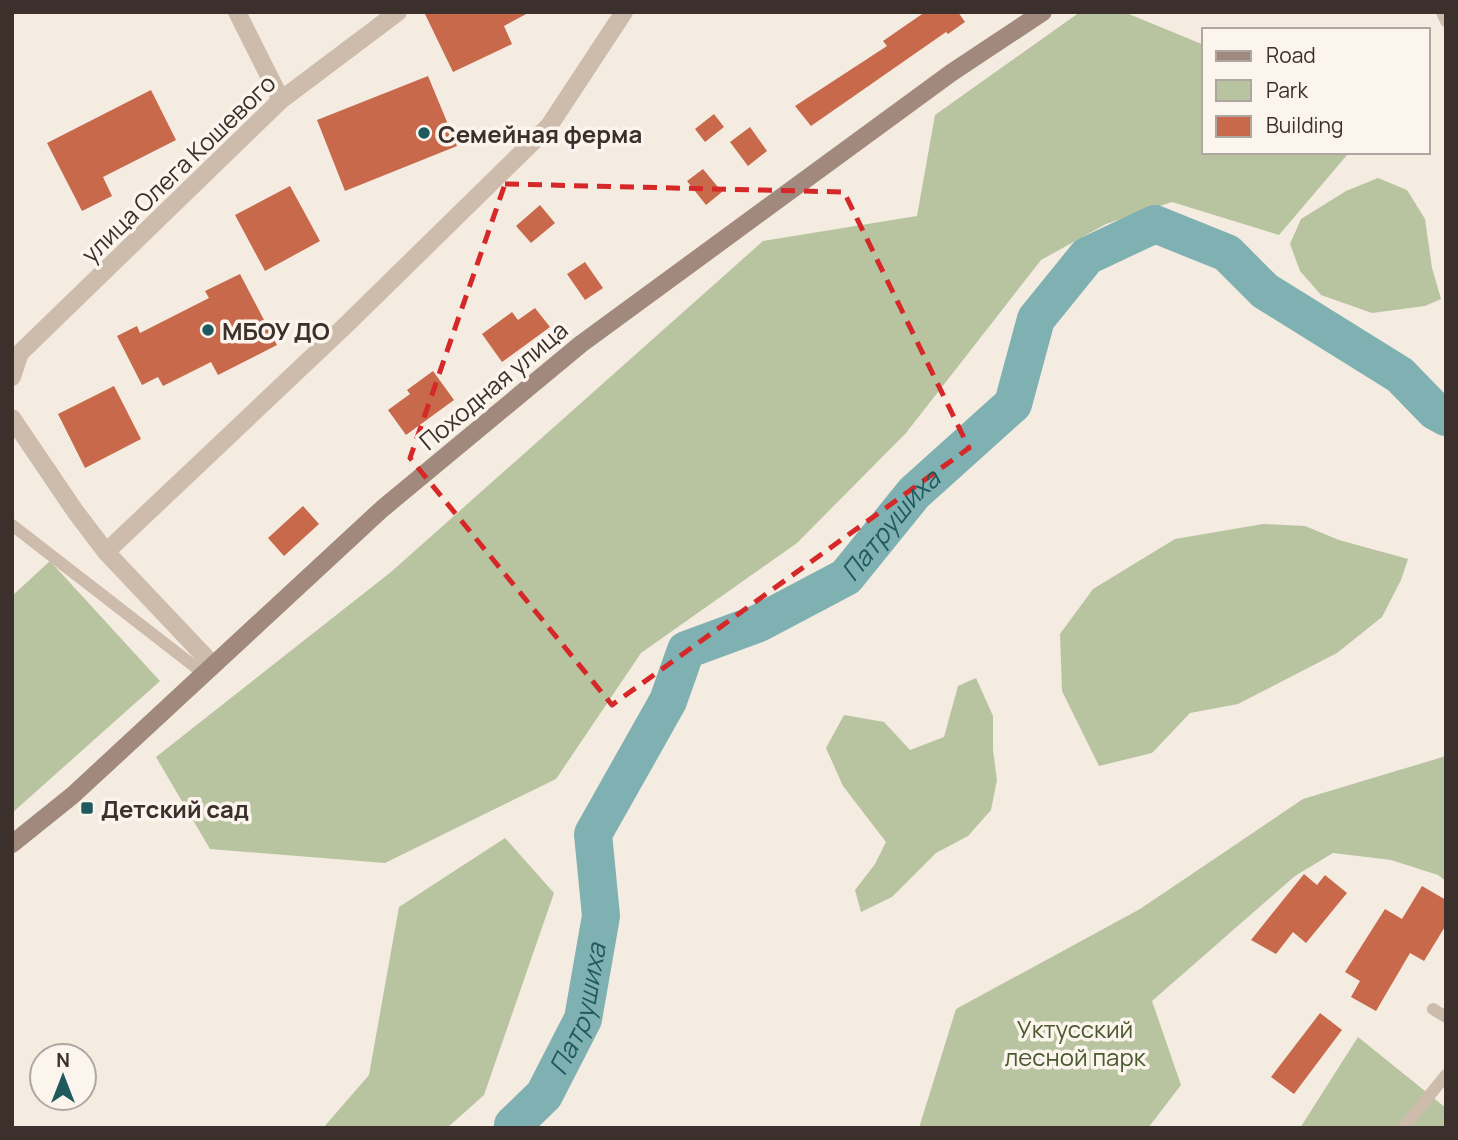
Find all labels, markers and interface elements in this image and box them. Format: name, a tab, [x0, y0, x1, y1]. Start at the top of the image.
legend	[1202, 28, 1430, 154]
text: Road	[1266, 41, 1316, 69]
street label: улица Олега Кошевого	[74, 66, 282, 270]
text: Park	[1266, 76, 1308, 104]
text: Building	[1266, 111, 1343, 139]
place label: Семейная ферма	[438, 117, 642, 150]
marker: Семейная ферма	[416, 125, 432, 141]
street label: Походная улица	[412, 313, 574, 457]
place label: МБОУ ДО	[222, 314, 330, 347]
marker: МБОУ ДО	[200, 322, 216, 338]
water label: Патрушиха	[832, 459, 948, 588]
place label: Детский сад	[101, 792, 249, 825]
marker: Детский сад	[79, 800, 95, 816]
water label: Патрушиха	[540, 939, 614, 1080]
park label: Уктусский лесной парк	[1004, 1012, 1147, 1073]
north arrow	[28, 1042, 98, 1112]
text: N	[56, 1047, 70, 1073]

